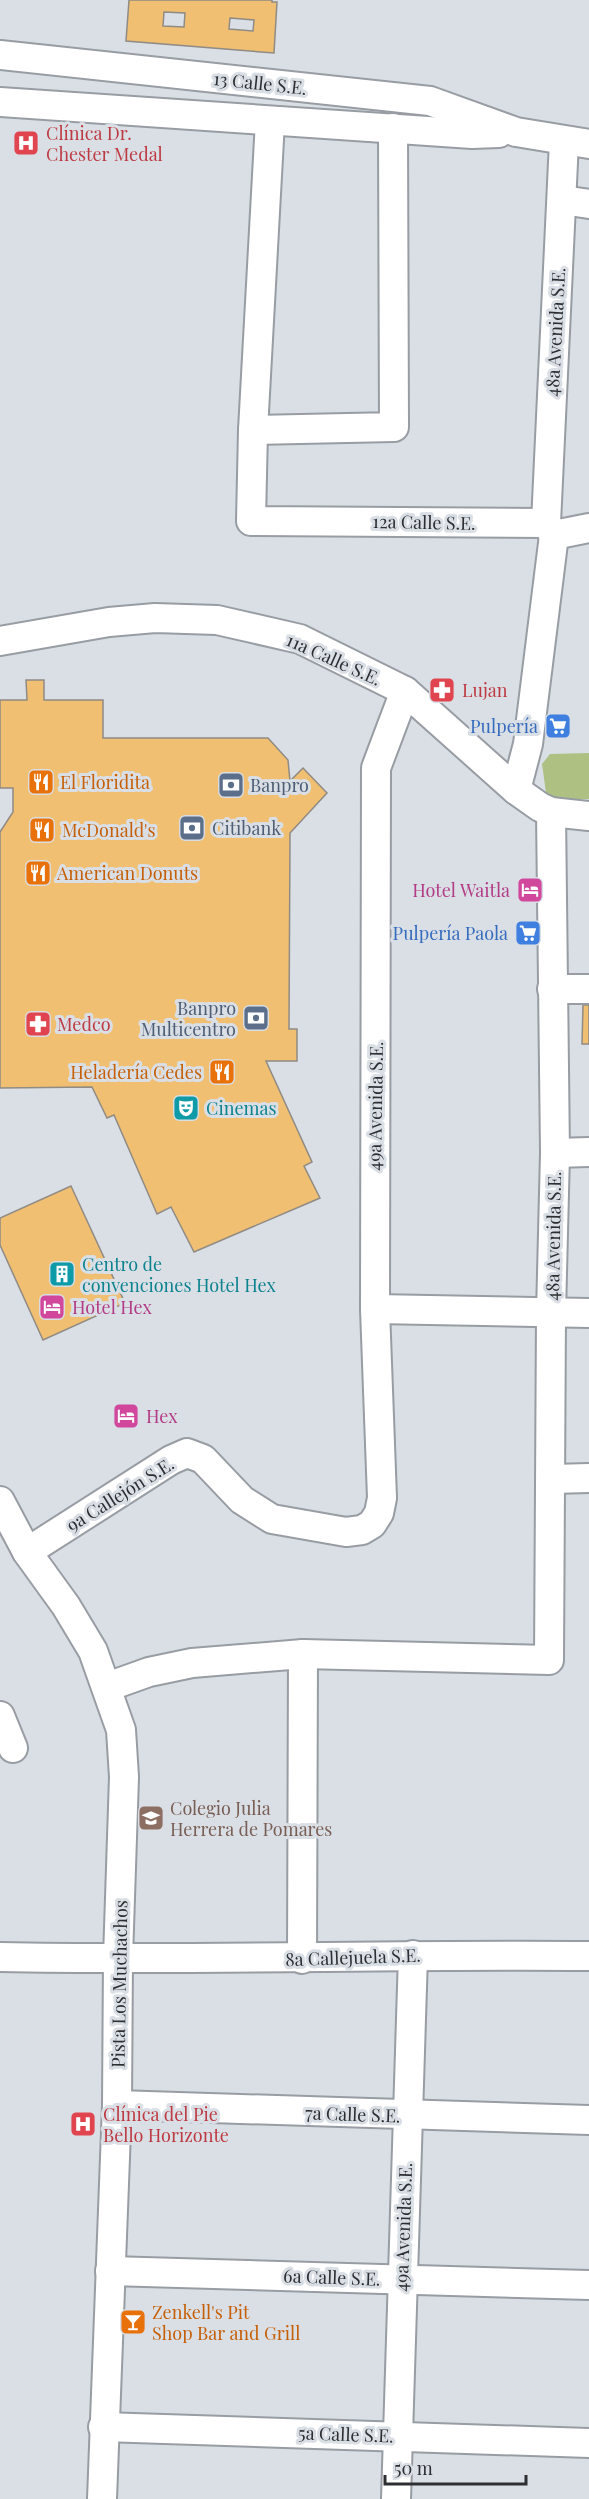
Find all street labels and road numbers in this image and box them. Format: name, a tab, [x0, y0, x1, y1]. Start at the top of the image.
street label: 13 Calle S.E.	[212, 66, 308, 100]
street label: 48a Avenida S.E.	[540, 267, 570, 397]
street label: 12a Calle S.E.	[372, 509, 476, 535]
street label: 11a Calle S.E.	[283, 627, 385, 691]
street label: 49a Avenida S.E.	[362, 1041, 388, 1171]
street label: 48a Avenida S.E.	[540, 1171, 566, 1301]
street label: 9a Callejón S.E.	[62, 1451, 178, 1537]
street label: Pista Los Muchachos	[106, 1900, 132, 2068]
street label: 8a Callejuela S.E.	[285, 1943, 421, 1971]
street label: 7a Calle S.E.	[305, 2100, 401, 2128]
street label: 49a Avenida S.E.	[389, 2162, 417, 2292]
street label: 6a Calle S.E.	[283, 2263, 381, 2291]
street label: 5a Calle S.E.	[298, 2420, 394, 2448]

